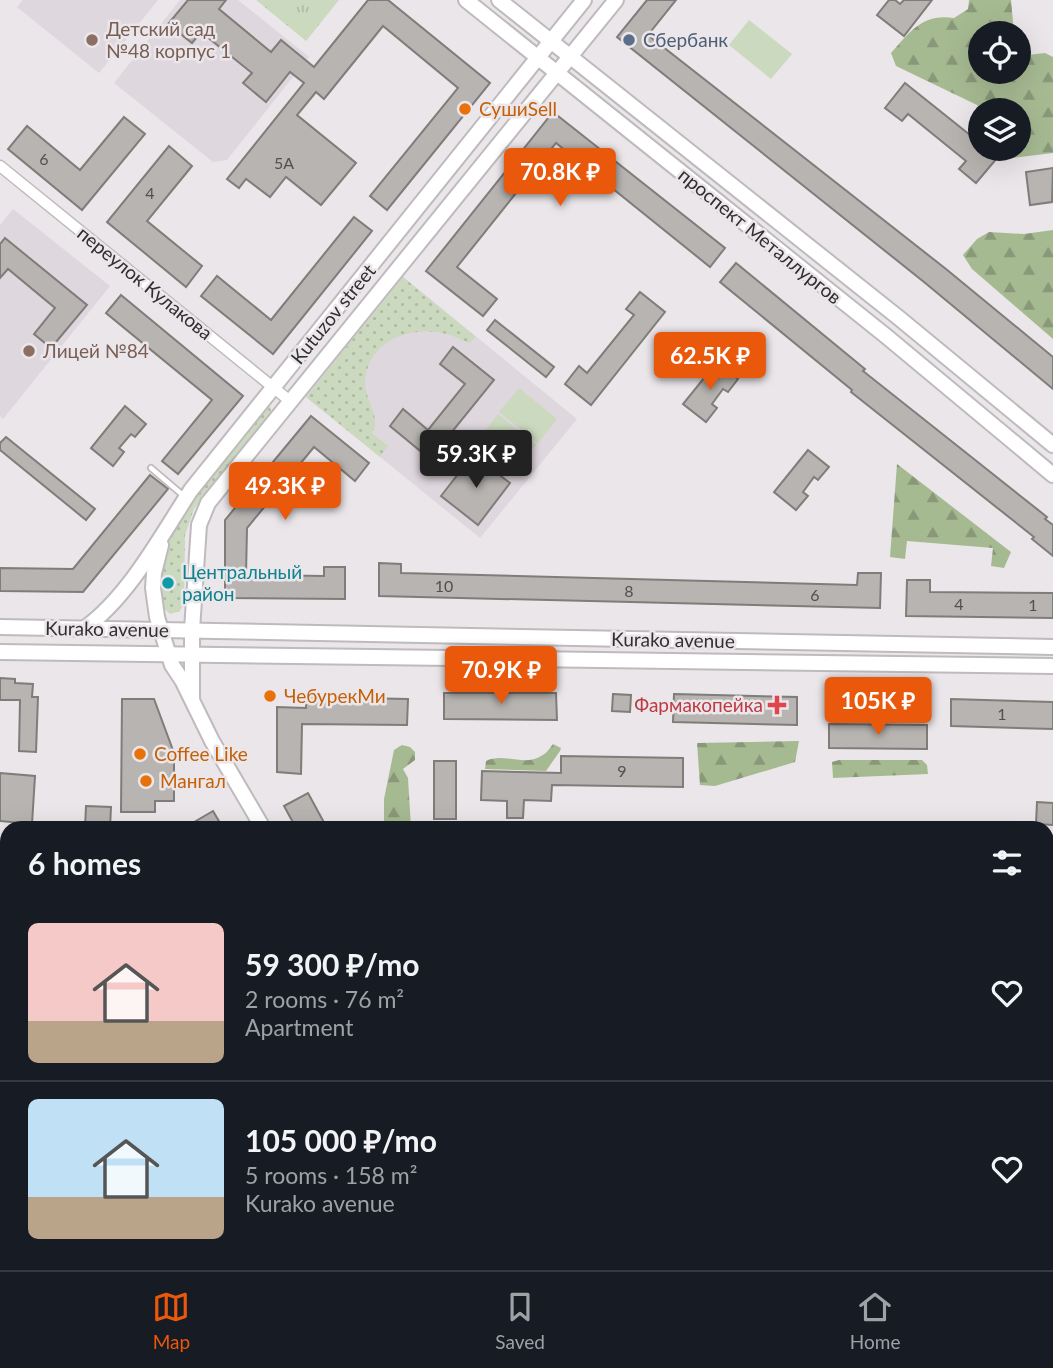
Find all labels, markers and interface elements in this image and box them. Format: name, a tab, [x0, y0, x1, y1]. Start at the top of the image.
place label: Детский сад №48 корпус 1	[106, 17, 231, 62]
map controls	[968, 21, 1031, 161]
button: locate	[968, 21, 1031, 84]
place label: Сбербанк	[643, 28, 728, 51]
marker: Детский сад №48 корпус 1	[84, 32, 100, 48]
marker: Сбербанк	[621, 32, 637, 48]
place label: СушиSell	[479, 97, 557, 120]
button: layers	[968, 98, 1031, 161]
marker: СушиSell	[457, 101, 473, 117]
pin: 70.8K ₽	[495, 148, 625, 208]
house number: 6	[39, 149, 49, 168]
house number: 5А	[274, 153, 294, 172]
text: 70.8K ₽	[520, 157, 600, 185]
street label: проспект Металлургов	[674, 163, 846, 308]
house number: 4	[145, 183, 155, 202]
street label: переулок Кулакова	[73, 221, 217, 344]
street label: Kutuzov street	[285, 259, 380, 368]
pin: 62.5K ₽	[645, 332, 775, 392]
place label: Лицей №84	[42, 339, 149, 362]
text: 62.5K ₽	[670, 341, 750, 369]
marker: Лицей №84	[21, 343, 37, 359]
pin: 59.3K ₽	[411, 430, 541, 490]
text: 59.3K ₽	[436, 439, 516, 467]
pin: 49.3K ₽	[220, 462, 350, 522]
text: 49.3K ₽	[245, 471, 325, 499]
place label: Центральный район	[182, 560, 302, 605]
marker: Центральный район	[160, 575, 176, 591]
house number: 10	[435, 576, 453, 595]
house number: 8	[624, 581, 634, 600]
house number: 6	[810, 585, 820, 604]
house number: 4	[954, 594, 964, 613]
house number: 1	[1028, 595, 1038, 614]
street label: Kurako avenue	[45, 616, 169, 641]
street label: Kurako avenue	[611, 627, 735, 652]
pin: 70.9K ₽	[436, 646, 566, 706]
text: 70.9K ₽	[461, 655, 541, 683]
pin: 105K ₽	[821, 678, 935, 737]
place label: ЧебурекМи	[284, 684, 386, 707]
text: 105K ₽	[841, 686, 915, 714]
marker: ЧебурекМи	[262, 688, 278, 704]
place label: Фармакопейка	[634, 693, 763, 716]
marker: Фармакопейка	[769, 697, 785, 713]
house number: 1	[997, 704, 1007, 723]
place label: Coffee Like	[154, 742, 248, 765]
marker: Coffee Like	[132, 746, 148, 762]
house number: 9	[617, 761, 627, 780]
place label: Мангал	[160, 769, 226, 792]
marker: Мангал	[138, 773, 154, 789]
icon: filters	[988, 844, 1026, 882]
text: 6 homes	[28, 845, 141, 881]
text: 59 300 ₽/mo	[245, 946, 420, 982]
icon: home	[84, 951, 168, 1035]
icon: heart	[988, 974, 1026, 1012]
text: 2 rooms · 76 m²	[245, 985, 404, 1013]
text: Apartment	[245, 1013, 353, 1041]
text: 105 000 ₽/mo	[245, 1122, 437, 1158]
icon: home	[84, 1127, 168, 1211]
icon: heart	[988, 1150, 1026, 1188]
text: 5 rooms · 158 m²	[245, 1161, 417, 1189]
text: Kurako avenue	[245, 1189, 395, 1217]
tab: Map	[152, 1288, 190, 1353]
tab: Saved	[495, 1288, 545, 1353]
tab: Home	[850, 1288, 901, 1353]

